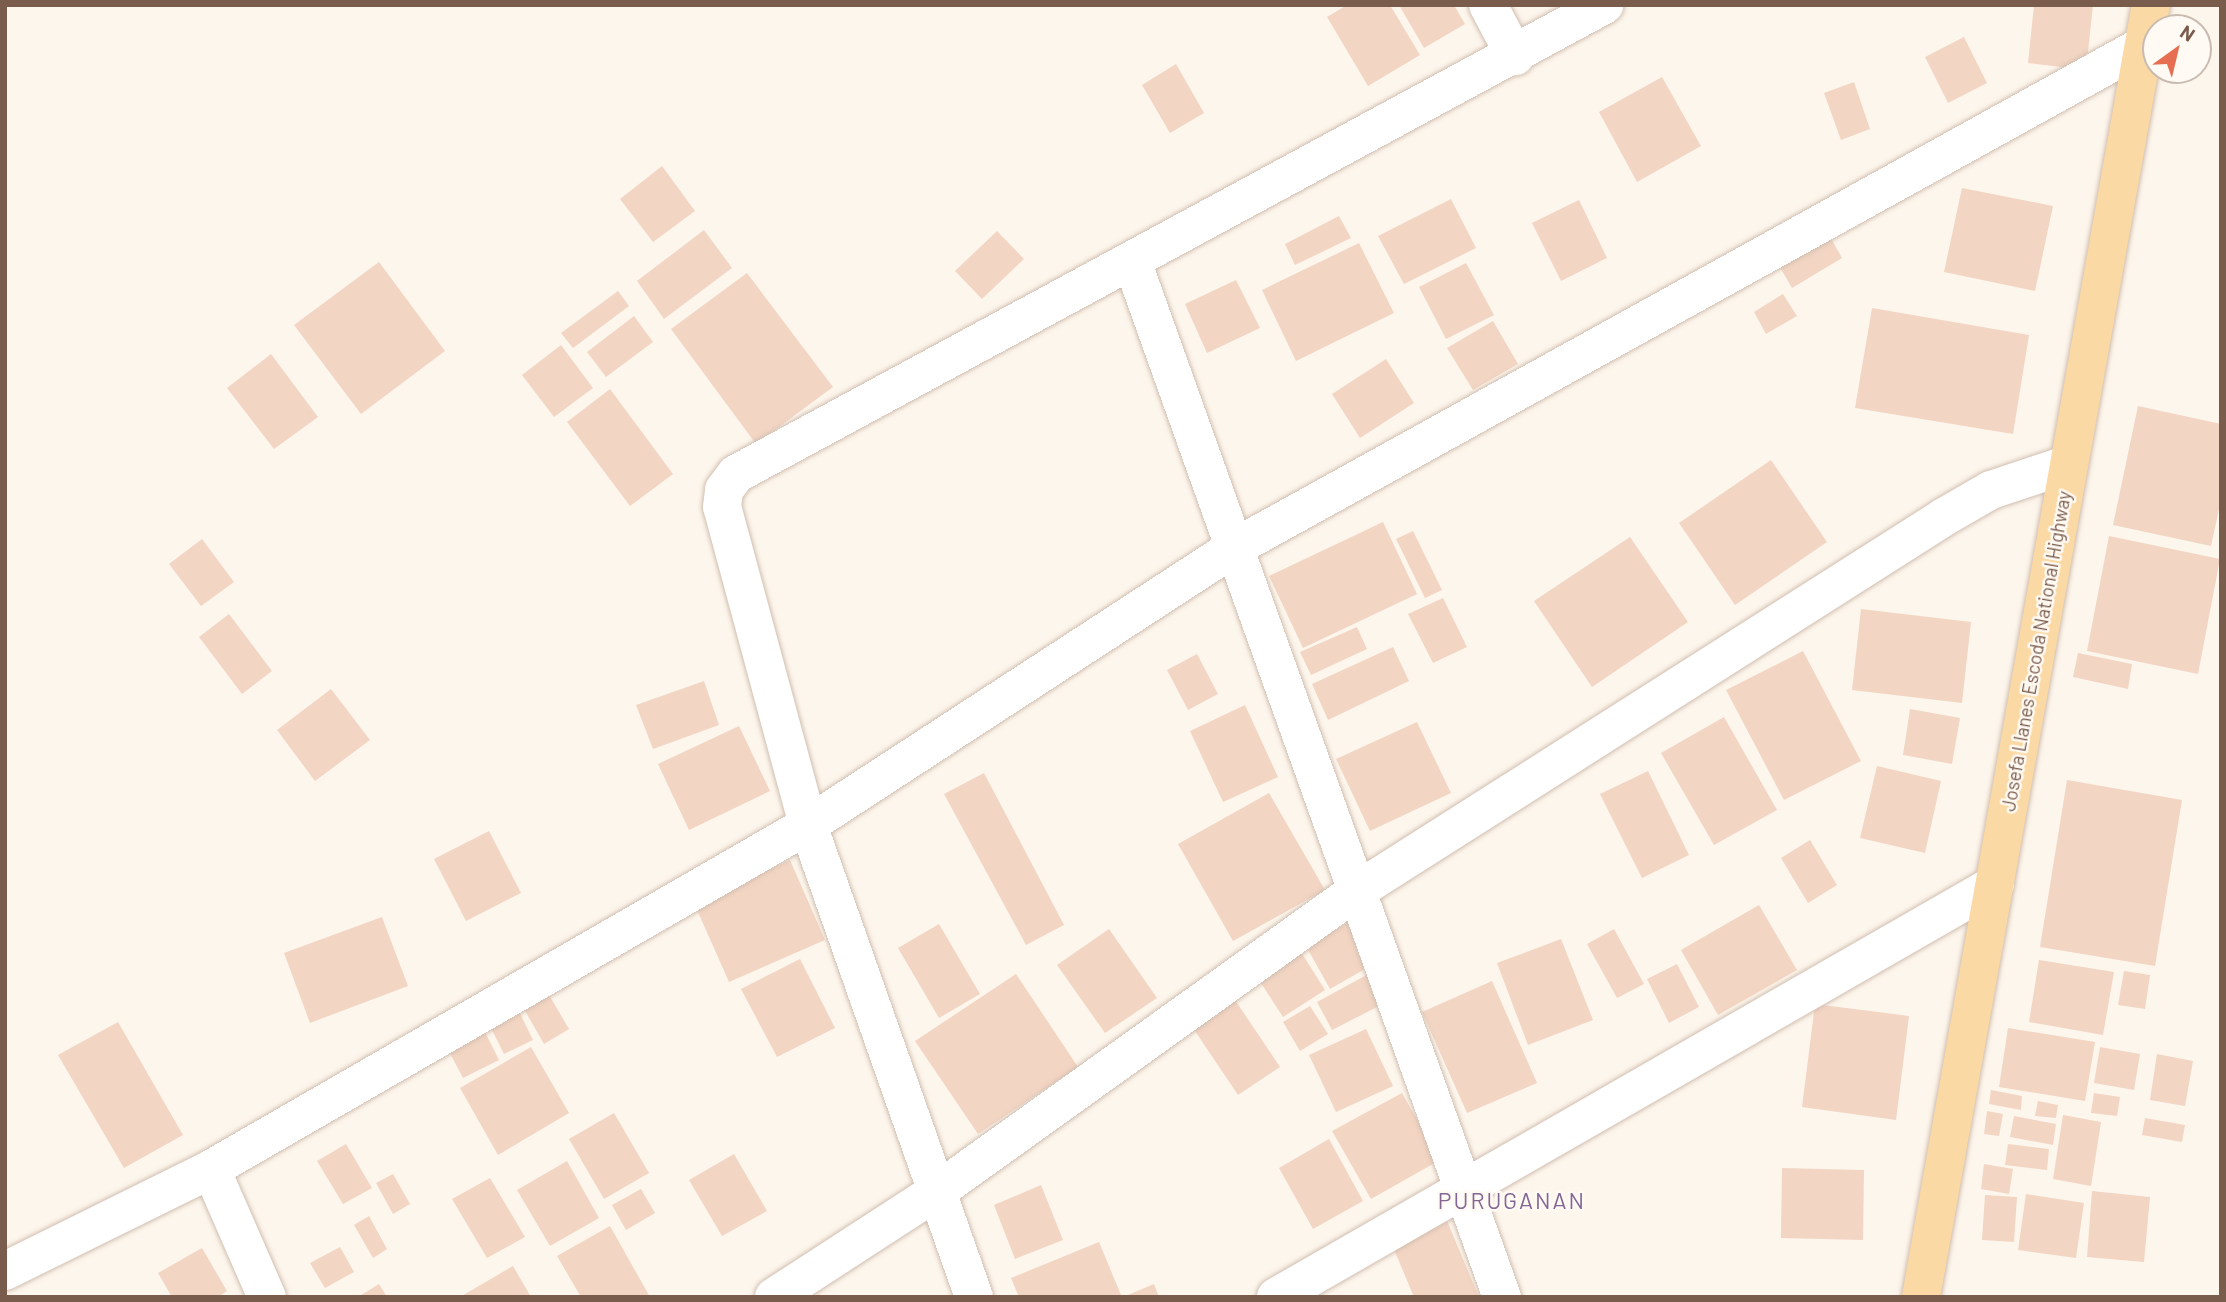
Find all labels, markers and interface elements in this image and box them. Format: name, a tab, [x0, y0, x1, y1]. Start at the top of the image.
north arrow	[2142, 14, 2212, 84]
text: N	[2176, 20, 2200, 46]
street label: Josefa Llanes Escoda National Highway	[1997, 489, 2075, 813]
district label: PURUGANAN	[1439, 1186, 1585, 1214]

